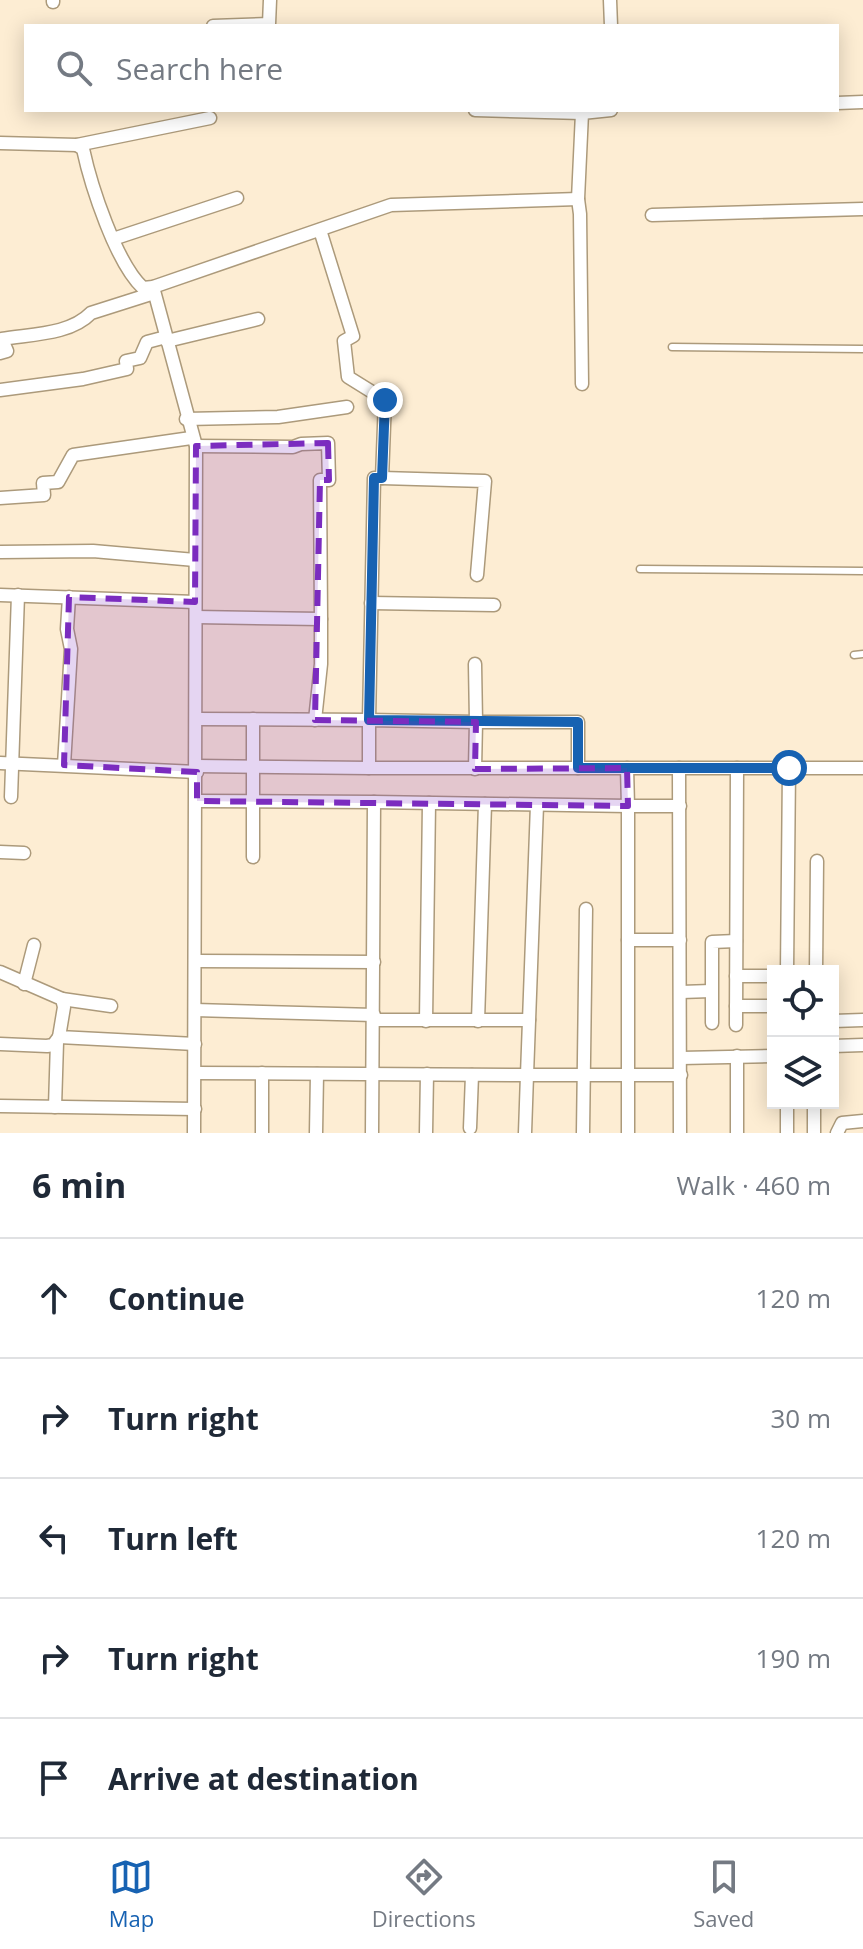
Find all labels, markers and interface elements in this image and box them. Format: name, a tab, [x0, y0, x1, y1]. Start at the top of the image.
search box	[24, 24, 839, 112]
icon: search	[52, 46, 96, 90]
text: Search here	[116, 48, 283, 89]
route end	[367, 382, 403, 418]
route start	[771, 750, 807, 786]
map controls	[767, 965, 839, 1109]
button: locate	[767, 965, 839, 1037]
button: layers	[767, 1037, 839, 1109]
text: 6 min	[32, 1162, 126, 1208]
text: Walk · 460 m	[677, 1167, 831, 1203]
icon: ahead	[32, 1276, 76, 1320]
text: Continue	[108, 1278, 245, 1319]
text: 120 m	[756, 1280, 831, 1316]
icon: right	[32, 1396, 76, 1440]
text: Turn right	[108, 1398, 259, 1439]
text: 30 m	[770, 1400, 831, 1436]
icon: left	[32, 1516, 76, 1560]
text: Turn left	[108, 1518, 238, 1559]
text: 120 m	[756, 1520, 831, 1556]
icon: right	[32, 1636, 76, 1680]
text: Turn right	[108, 1638, 259, 1679]
text: 190 m	[756, 1640, 831, 1676]
icon: arrive	[32, 1756, 76, 1800]
text: Arrive at destination	[108, 1758, 419, 1799]
tab: Map	[109, 1855, 154, 1933]
tab: Directions	[372, 1855, 476, 1933]
tab: Saved	[693, 1855, 754, 1933]

